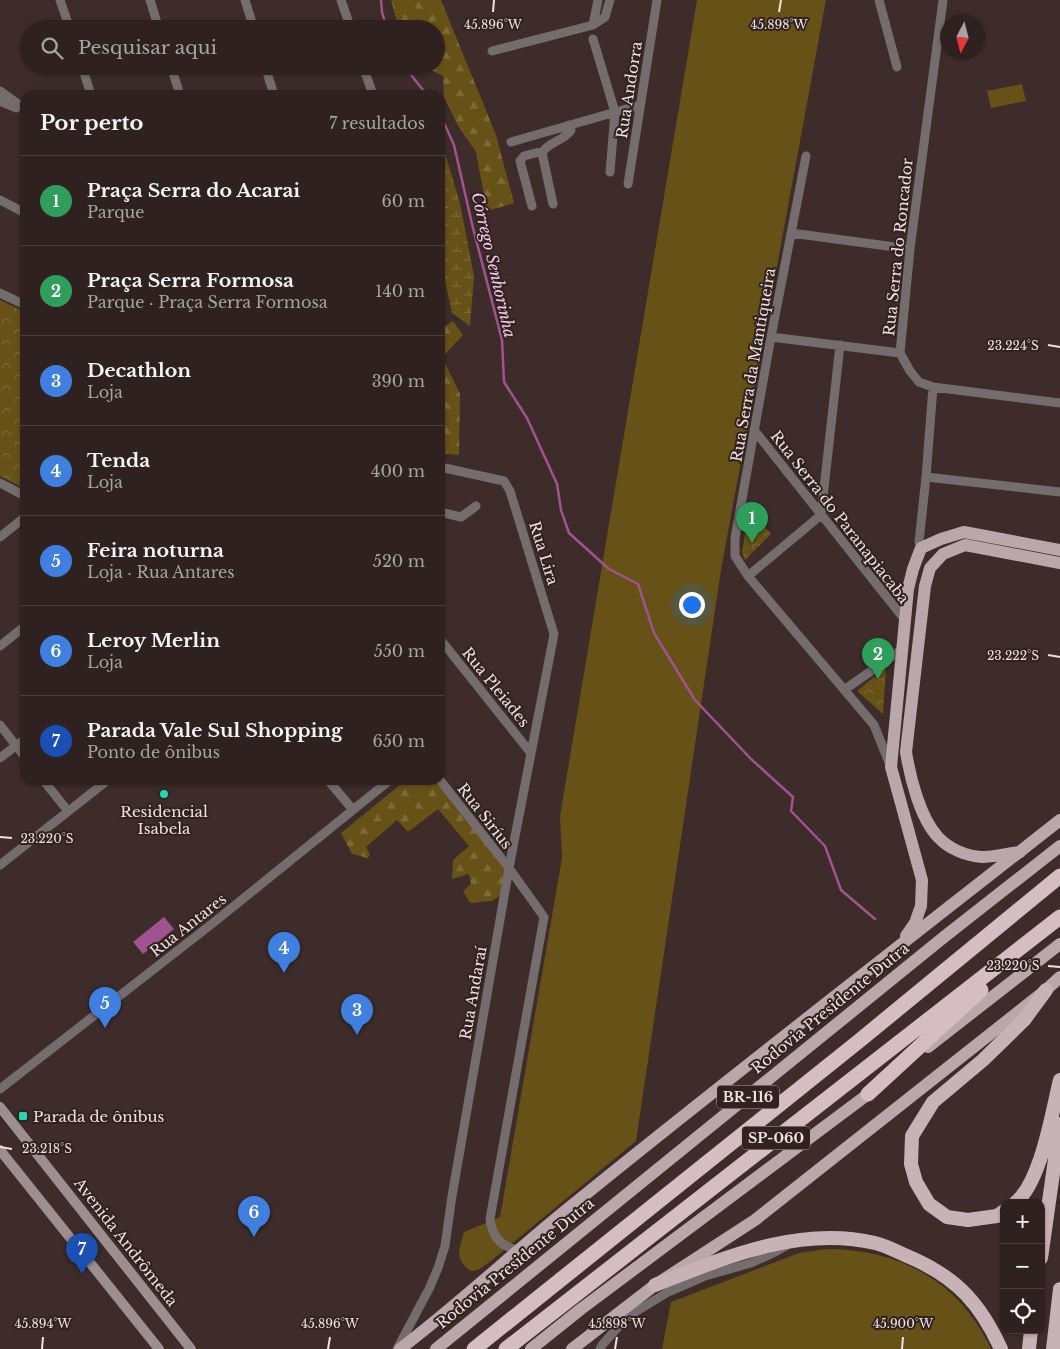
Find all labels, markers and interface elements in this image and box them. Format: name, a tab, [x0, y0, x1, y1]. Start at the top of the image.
north arrow	[940, 15, 985, 60]
text: 45.896°W	[464, 17, 523, 32]
text: 45.898°W	[750, 17, 809, 32]
search box	[20, 20, 445, 75]
icon: search	[38, 34, 66, 62]
text: Pesquisar aqui	[78, 36, 217, 59]
street label: Rua Andorra	[612, 39, 646, 140]
text: Por perto	[40, 110, 143, 136]
text: 7 resultados	[329, 113, 425, 133]
street label: Rua Serra do Roncador	[879, 156, 917, 337]
text: Praça Serra do Acarai	[87, 179, 300, 202]
water label: Córrego Senhorinha	[468, 190, 520, 340]
text: 1	[53, 191, 59, 211]
text: 60 m	[382, 191, 425, 211]
text: Parque	[87, 202, 144, 222]
street label: Rua Serra da Mantiqueira	[727, 266, 780, 464]
text: Praça Serra Formosa	[87, 269, 294, 292]
text: 2	[51, 281, 61, 301]
text: 140 m	[375, 281, 425, 301]
text: Parque · Praça Serra Formosa	[87, 292, 328, 312]
text: 23.224°S	[987, 338, 1039, 353]
text: Decathlon	[87, 359, 191, 382]
text: 3	[51, 371, 61, 391]
text: 390 m	[372, 371, 425, 391]
text: Loja	[87, 382, 123, 402]
street label: Rua Serra do Paranapiacaba	[767, 427, 914, 608]
text: Tenda	[87, 449, 150, 472]
text: 4	[51, 461, 61, 481]
text: 400 m	[371, 461, 425, 481]
text: Loja	[87, 472, 123, 492]
pin: 1	[736, 502, 768, 543]
street label: Rua Lira	[525, 519, 563, 588]
text: Feira noturna	[87, 539, 224, 562]
text: 5	[51, 551, 61, 571]
text: 520 m	[373, 551, 425, 571]
text: Loja · Rua Antares	[87, 562, 235, 582]
your location	[679, 592, 705, 618]
text: Leroy Merlin	[87, 629, 220, 652]
pin: 2	[862, 638, 894, 679]
text: 6	[51, 641, 61, 661]
text: 550 m	[374, 641, 425, 661]
street label: Rua Pleiades	[458, 643, 534, 731]
text: 23.222°S	[987, 648, 1039, 663]
text: Loja	[87, 652, 123, 672]
text: Parada Vale Sul Shopping	[87, 719, 343, 742]
text: 7	[52, 731, 60, 751]
text: 650 m	[372, 731, 425, 751]
text: Ponto de ônibus	[87, 742, 220, 762]
street label: Rua Siríus	[453, 779, 517, 853]
marker: Residencial Isabela	[158, 788, 170, 800]
place label: Residencial Isabela	[120, 802, 208, 838]
text: 23.220°S	[20, 831, 74, 846]
street label: Rua Antares	[146, 889, 230, 961]
pin: 4	[268, 932, 300, 973]
street label: Rodovia Presidente Dutra	[747, 938, 913, 1078]
street label: Rua Andaraí	[455, 944, 491, 1041]
text: 23.220°S	[986, 958, 1040, 973]
pin: 5	[89, 987, 121, 1028]
pin: 3	[341, 994, 373, 1035]
road number: BR-116	[717, 1086, 779, 1108]
place label: Parada de ônibus	[33, 1107, 165, 1126]
marker: Parada de ônibus	[17, 1110, 29, 1122]
road number: SP-060	[742, 1126, 810, 1150]
text: 23.218°S	[22, 1141, 72, 1156]
street label: Avenida Andrômeda	[69, 1173, 182, 1310]
street label: Rodovia Presidente Dutra	[432, 1193, 598, 1333]
pin: 6	[238, 1196, 270, 1237]
map controls	[1000, 1199, 1045, 1334]
button: +	[1000, 1199, 1045, 1244]
pin: 7	[66, 1233, 98, 1274]
button: −	[1000, 1244, 1045, 1289]
button: locate	[1000, 1289, 1045, 1334]
text: 45.894°W	[15, 1316, 72, 1331]
text: 45.896°W	[301, 1316, 360, 1331]
text: 45.898°W	[588, 1316, 647, 1331]
text: 45.900°W	[873, 1316, 934, 1331]

